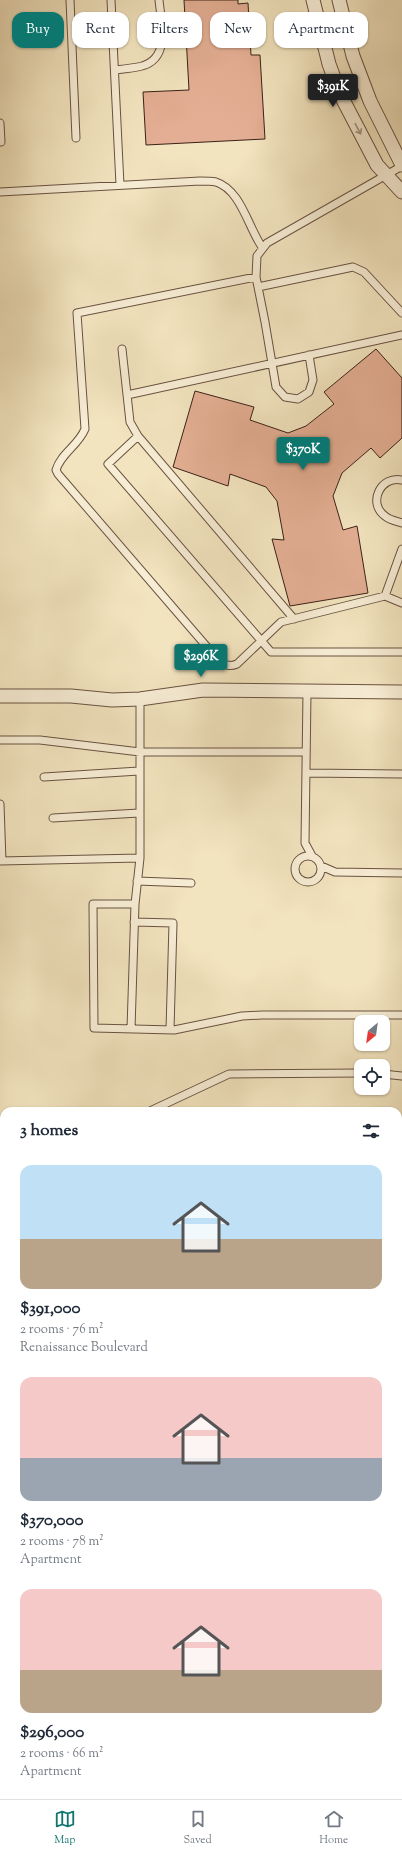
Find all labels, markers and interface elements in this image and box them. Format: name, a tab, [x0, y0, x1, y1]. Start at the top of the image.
chip: Buy	[12, 12, 64, 48]
chip: Rent	[72, 12, 129, 48]
chip: Filters	[137, 12, 202, 48]
chip: New	[210, 12, 266, 48]
chip: Apartment	[274, 12, 368, 48]
pin: $391K	[305, 74, 361, 108]
text: $391K	[317, 78, 349, 96]
one-way arrow	[354, 123, 362, 135]
pin: $370K	[275, 437, 331, 471]
text: $370K	[286, 441, 320, 459]
pin: $296K	[173, 644, 229, 678]
text: $296K	[183, 648, 219, 666]
north arrow	[354, 1015, 390, 1051]
map controls	[354, 1015, 390, 1095]
button: locate	[354, 1059, 390, 1095]
text: 3 homes	[20, 1119, 78, 1143]
icon: filters	[360, 1120, 382, 1142]
icon: home	[165, 1191, 237, 1263]
text: $391,000	[20, 1297, 81, 1321]
text: 2 rooms · 76 m²	[20, 1321, 104, 1339]
text: Renaissance Boulevard	[20, 1339, 148, 1357]
icon: home	[165, 1403, 237, 1475]
text: $370,000	[20, 1509, 83, 1533]
text: 2 rooms · 78 m²	[20, 1533, 104, 1551]
text: Apartment	[20, 1551, 81, 1569]
icon: home	[165, 1615, 237, 1687]
text: $296,000	[20, 1721, 84, 1745]
text: 2 rooms · 66 m²	[20, 1745, 103, 1763]
text: Apartment	[20, 1763, 81, 1781]
tab: Map	[54, 1808, 76, 1848]
tab: Saved	[183, 1808, 212, 1848]
tab: Home	[319, 1808, 348, 1848]

